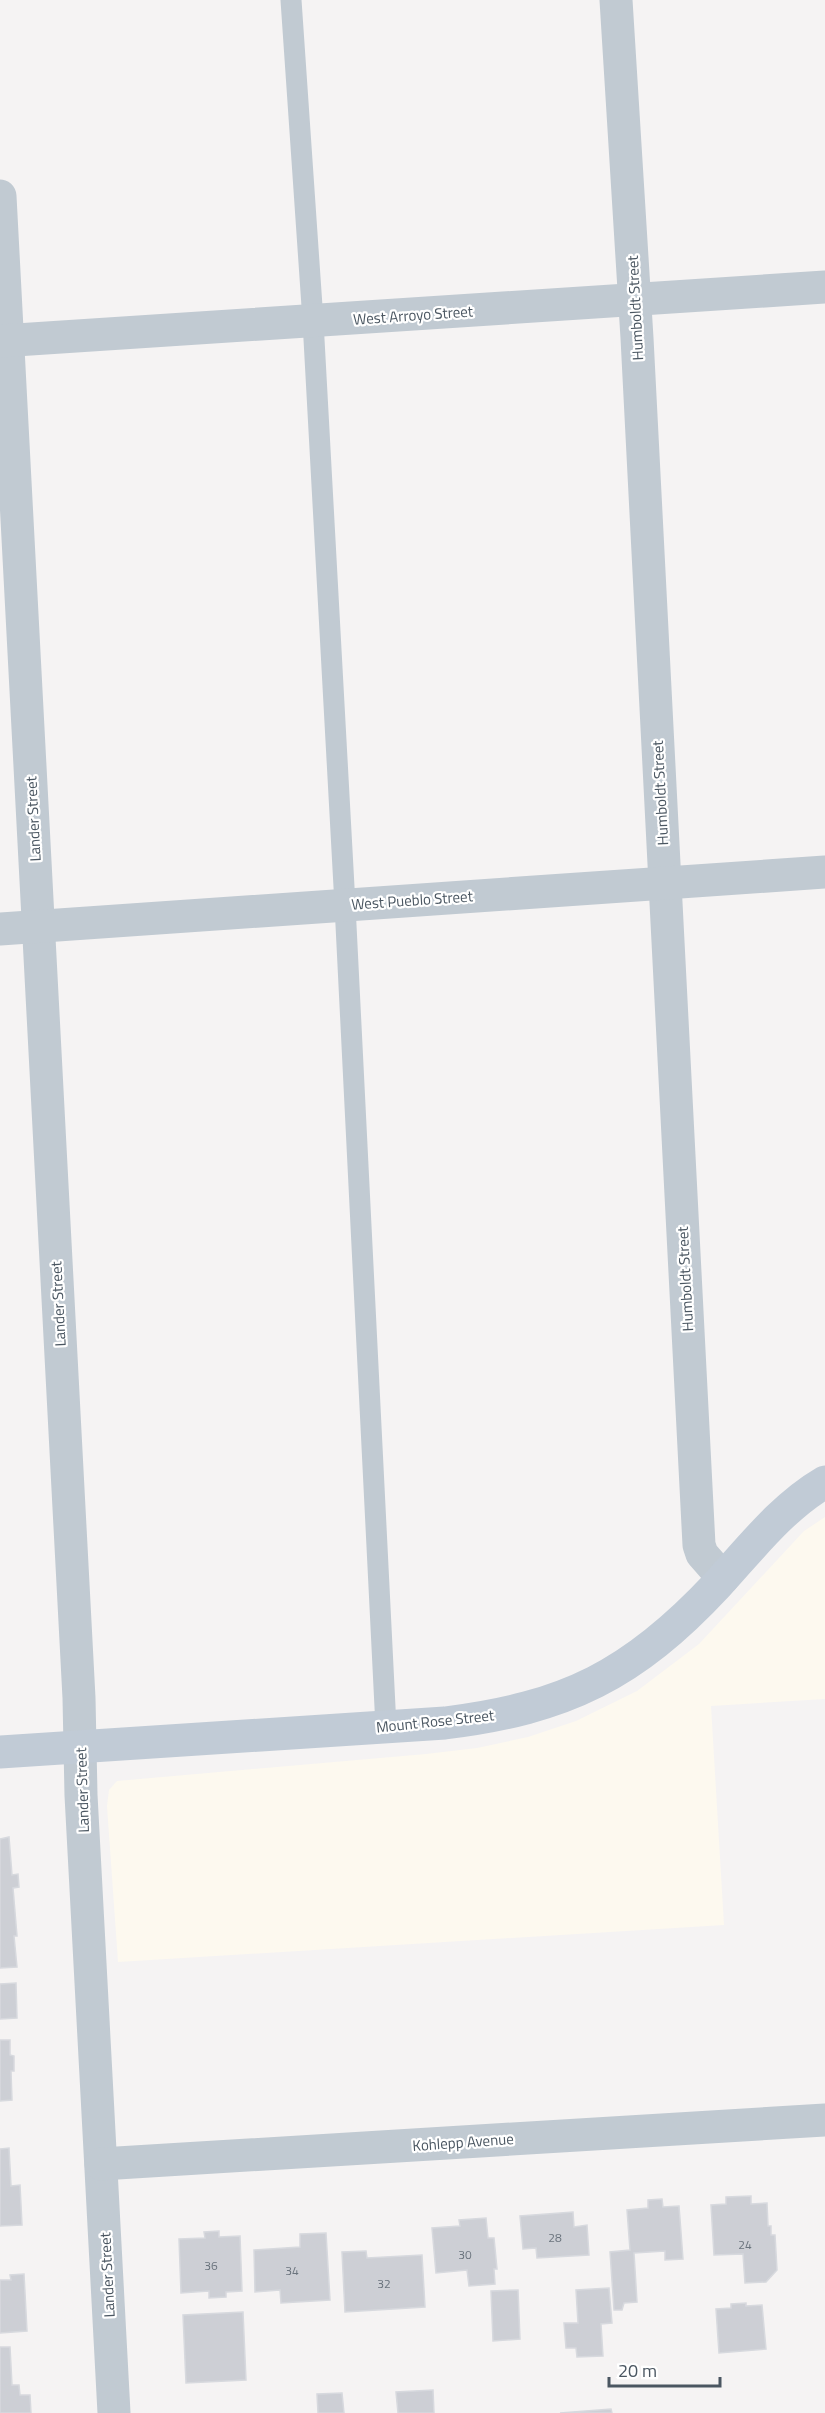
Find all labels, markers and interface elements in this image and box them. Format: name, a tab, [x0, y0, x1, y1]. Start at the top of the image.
street label: Humboldt Street	[621, 254, 649, 361]
street label: West Arroyo Street	[352, 299, 474, 331]
street label: Humboldt Street	[646, 739, 674, 846]
street label: Lander Street	[19, 775, 47, 862]
street label: West Pueblo Street	[350, 884, 474, 916]
street label: Humboldt Street	[671, 1225, 699, 1332]
street label: Lander Street	[44, 1260, 72, 1347]
street label: Mount Rose Street	[375, 1703, 496, 1739]
street label: Lander Street	[69, 1746, 95, 1833]
street label: Kohlepp Avenue	[412, 2127, 514, 2157]
house number: 28	[548, 2228, 562, 2247]
street label: Lander Street	[93, 2231, 121, 2318]
house number: 24	[738, 2235, 752, 2254]
house number: 30	[458, 2245, 472, 2264]
house number: 36	[204, 2256, 218, 2275]
house number: 34	[285, 2261, 299, 2280]
house number: 32	[377, 2274, 391, 2293]
scale bar	[609, 2350, 720, 2388]
text: 20 m	[618, 2357, 657, 2384]

